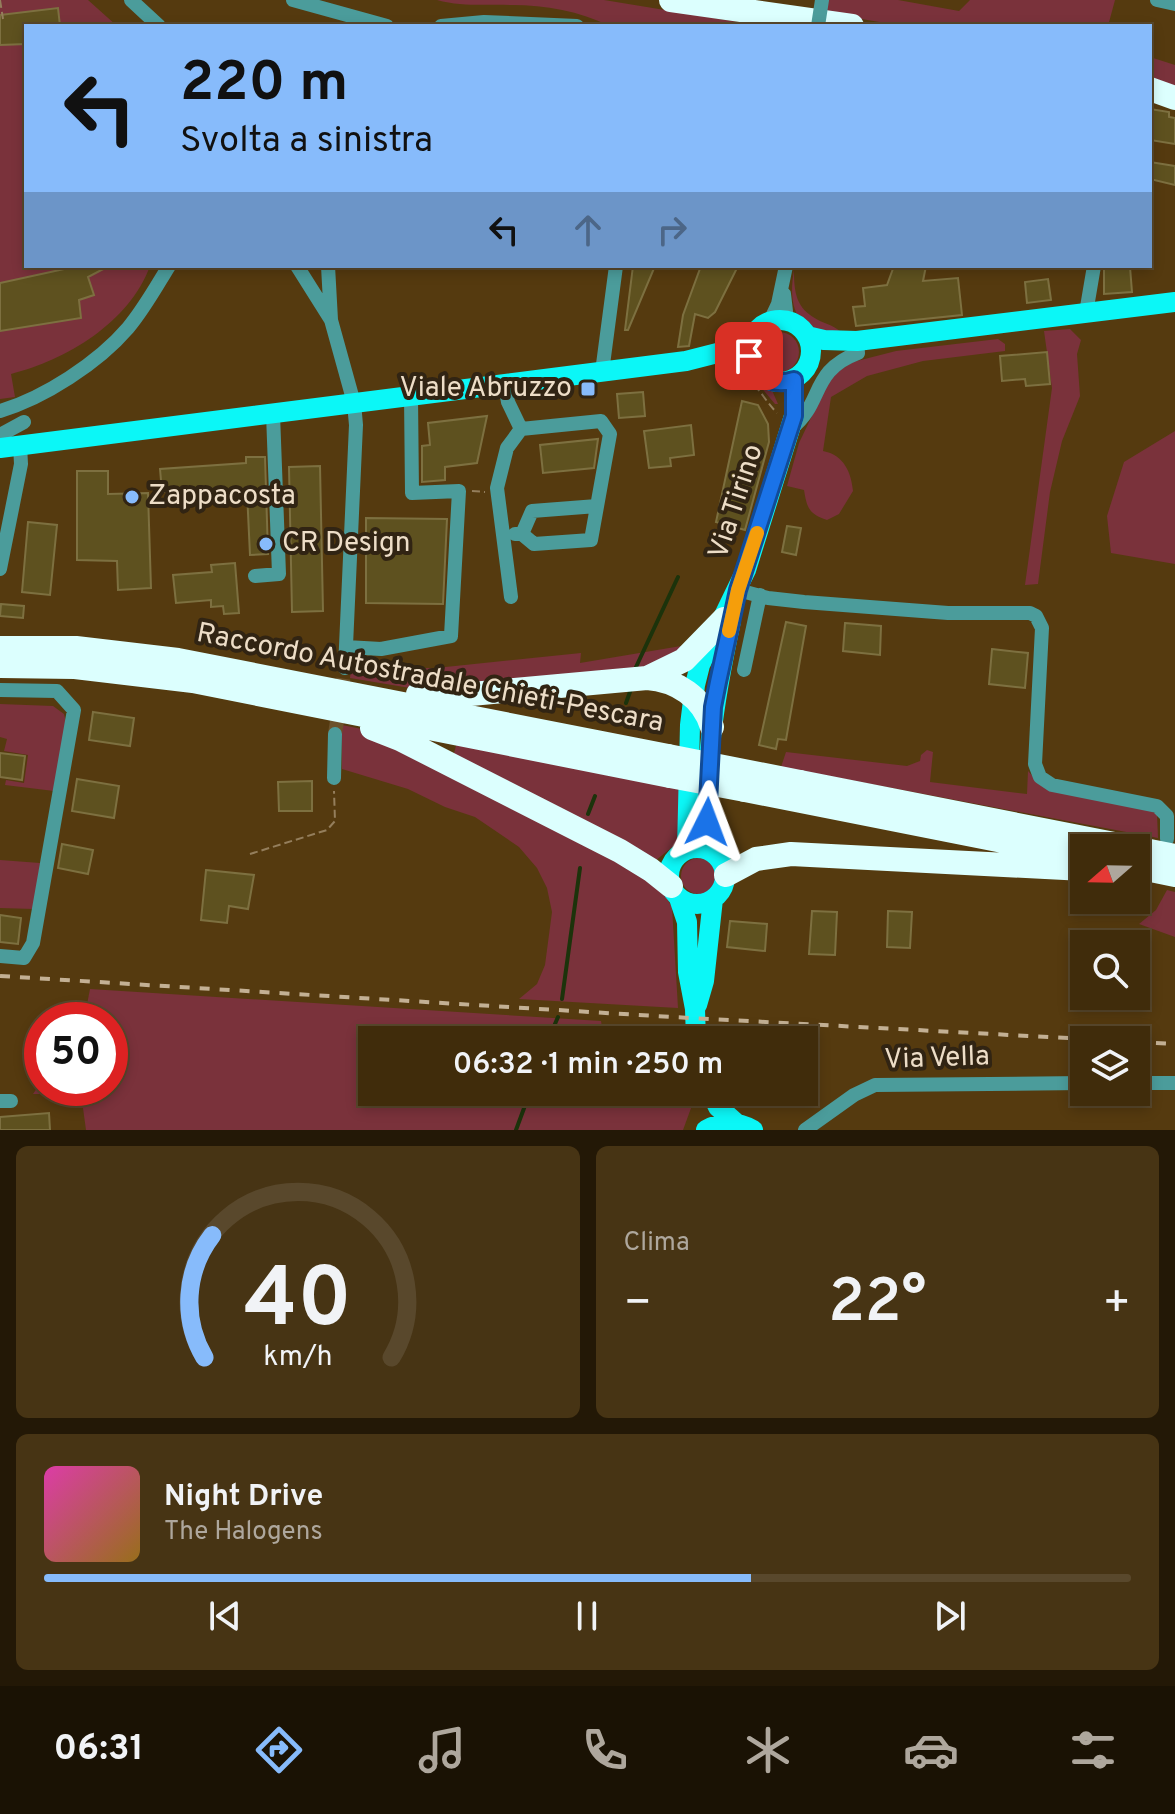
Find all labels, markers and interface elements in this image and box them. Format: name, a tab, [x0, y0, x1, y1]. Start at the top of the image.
text: 220 m	[180, 50, 348, 120]
icon: left	[48, 56, 152, 160]
text: Svolta a sinistra	[180, 119, 433, 165]
icon: left	[482, 208, 526, 252]
icon: ahead	[566, 208, 610, 252]
icon: right	[650, 208, 694, 252]
pin	[715, 322, 783, 390]
icon: arrive	[727, 334, 771, 378]
place label: Viale Abruzzo	[399, 371, 572, 407]
marker: Viale Abruzzo	[579, 380, 597, 398]
street label: Via Tirino	[702, 440, 772, 564]
place label: Zappacosta	[148, 479, 296, 515]
marker: Zappacosta	[123, 488, 141, 506]
place label: CR Design	[282, 526, 411, 562]
marker: CR Design	[257, 535, 275, 553]
street label: Raccordo Autostradale Chieti-Pescara	[193, 616, 667, 742]
position arrow	[665, 780, 749, 864]
north arrow	[1070, 834, 1150, 914]
map controls	[1070, 834, 1150, 1106]
button: search	[1070, 930, 1150, 1010]
speed limit sign: 50	[24, 1002, 128, 1106]
button: layers	[1070, 1026, 1150, 1106]
street label: Via Vella	[884, 1039, 990, 1079]
text: 06:32 · 1 min · 250 m	[453, 1047, 723, 1084]
text: Clima	[624, 1227, 690, 1260]
text: 40	[244, 1251, 352, 1356]
text: 22°	[828, 1267, 926, 1343]
text: −	[624, 1277, 652, 1333]
text: +	[1103, 1277, 1131, 1333]
text: km/h	[263, 1340, 332, 1376]
text: Night Drive	[164, 1479, 323, 1516]
text: The Halogens	[164, 1516, 323, 1549]
icon: previous	[203, 1594, 247, 1638]
icon: pause	[565, 1594, 609, 1638]
icon: next	[928, 1594, 972, 1638]
icon: directions	[251, 1722, 307, 1778]
icon: music	[414, 1722, 470, 1778]
icon: phone	[577, 1722, 633, 1778]
icon: climate	[740, 1722, 796, 1778]
icon: car	[903, 1722, 959, 1778]
icon: filters	[1065, 1722, 1121, 1778]
text: 06:31	[53, 1727, 144, 1773]

